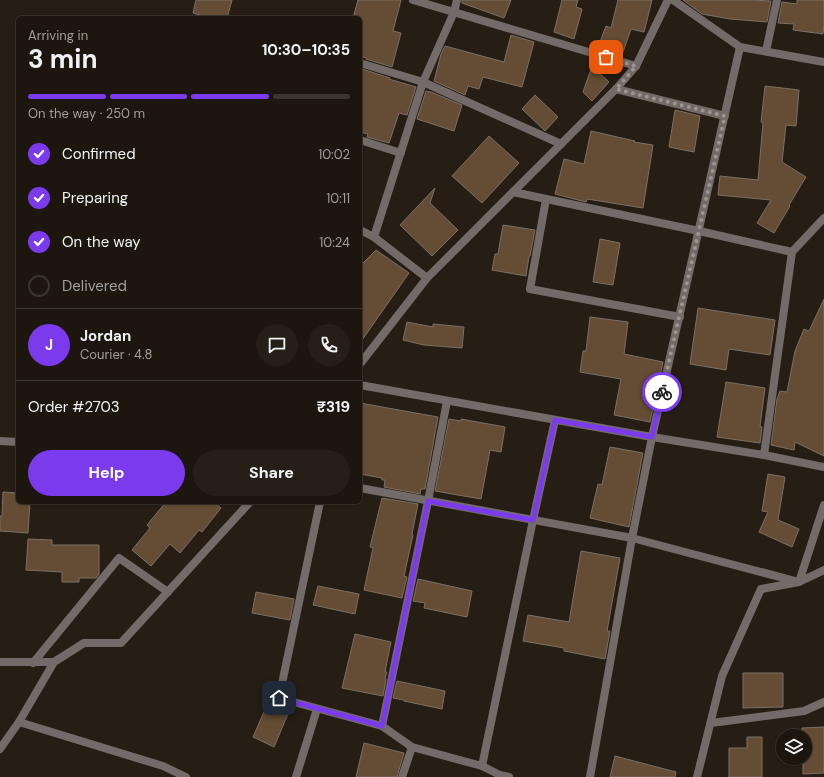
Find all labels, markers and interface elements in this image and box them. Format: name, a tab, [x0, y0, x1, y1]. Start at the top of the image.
text: Arriving in	[28, 27, 88, 44]
text: 10:30–10:35	[262, 40, 350, 60]
pin	[589, 40, 623, 74]
text: 3 min	[28, 42, 97, 76]
icon: bag	[595, 46, 617, 68]
text: On the way · 250 m	[28, 105, 145, 122]
icon: check	[28, 143, 50, 165]
text: Confirmed	[62, 144, 136, 164]
text: 10:02	[318, 146, 350, 163]
icon: check	[28, 187, 50, 209]
text: Preparing	[62, 188, 128, 208]
text: 10:11	[326, 190, 350, 207]
icon: check	[28, 231, 50, 253]
text: On the way	[62, 232, 141, 252]
text: 10:24	[319, 234, 350, 251]
text: Delivered	[62, 276, 127, 296]
button: chat	[256, 324, 298, 366]
button: phone	[308, 324, 350, 366]
text: Jordan	[80, 326, 131, 346]
text: J	[45, 335, 53, 355]
text: Courier · 4.8	[80, 346, 152, 363]
courier	[642, 372, 682, 412]
icon: bike	[651, 381, 673, 403]
text: Order #2703	[28, 397, 120, 417]
text: ₹319	[317, 397, 350, 417]
button: Help	[28, 450, 185, 496]
button: Share	[193, 450, 350, 496]
pin	[262, 681, 296, 715]
icon: home	[268, 687, 290, 709]
map controls	[776, 729, 812, 765]
button: layers	[776, 729, 812, 765]

